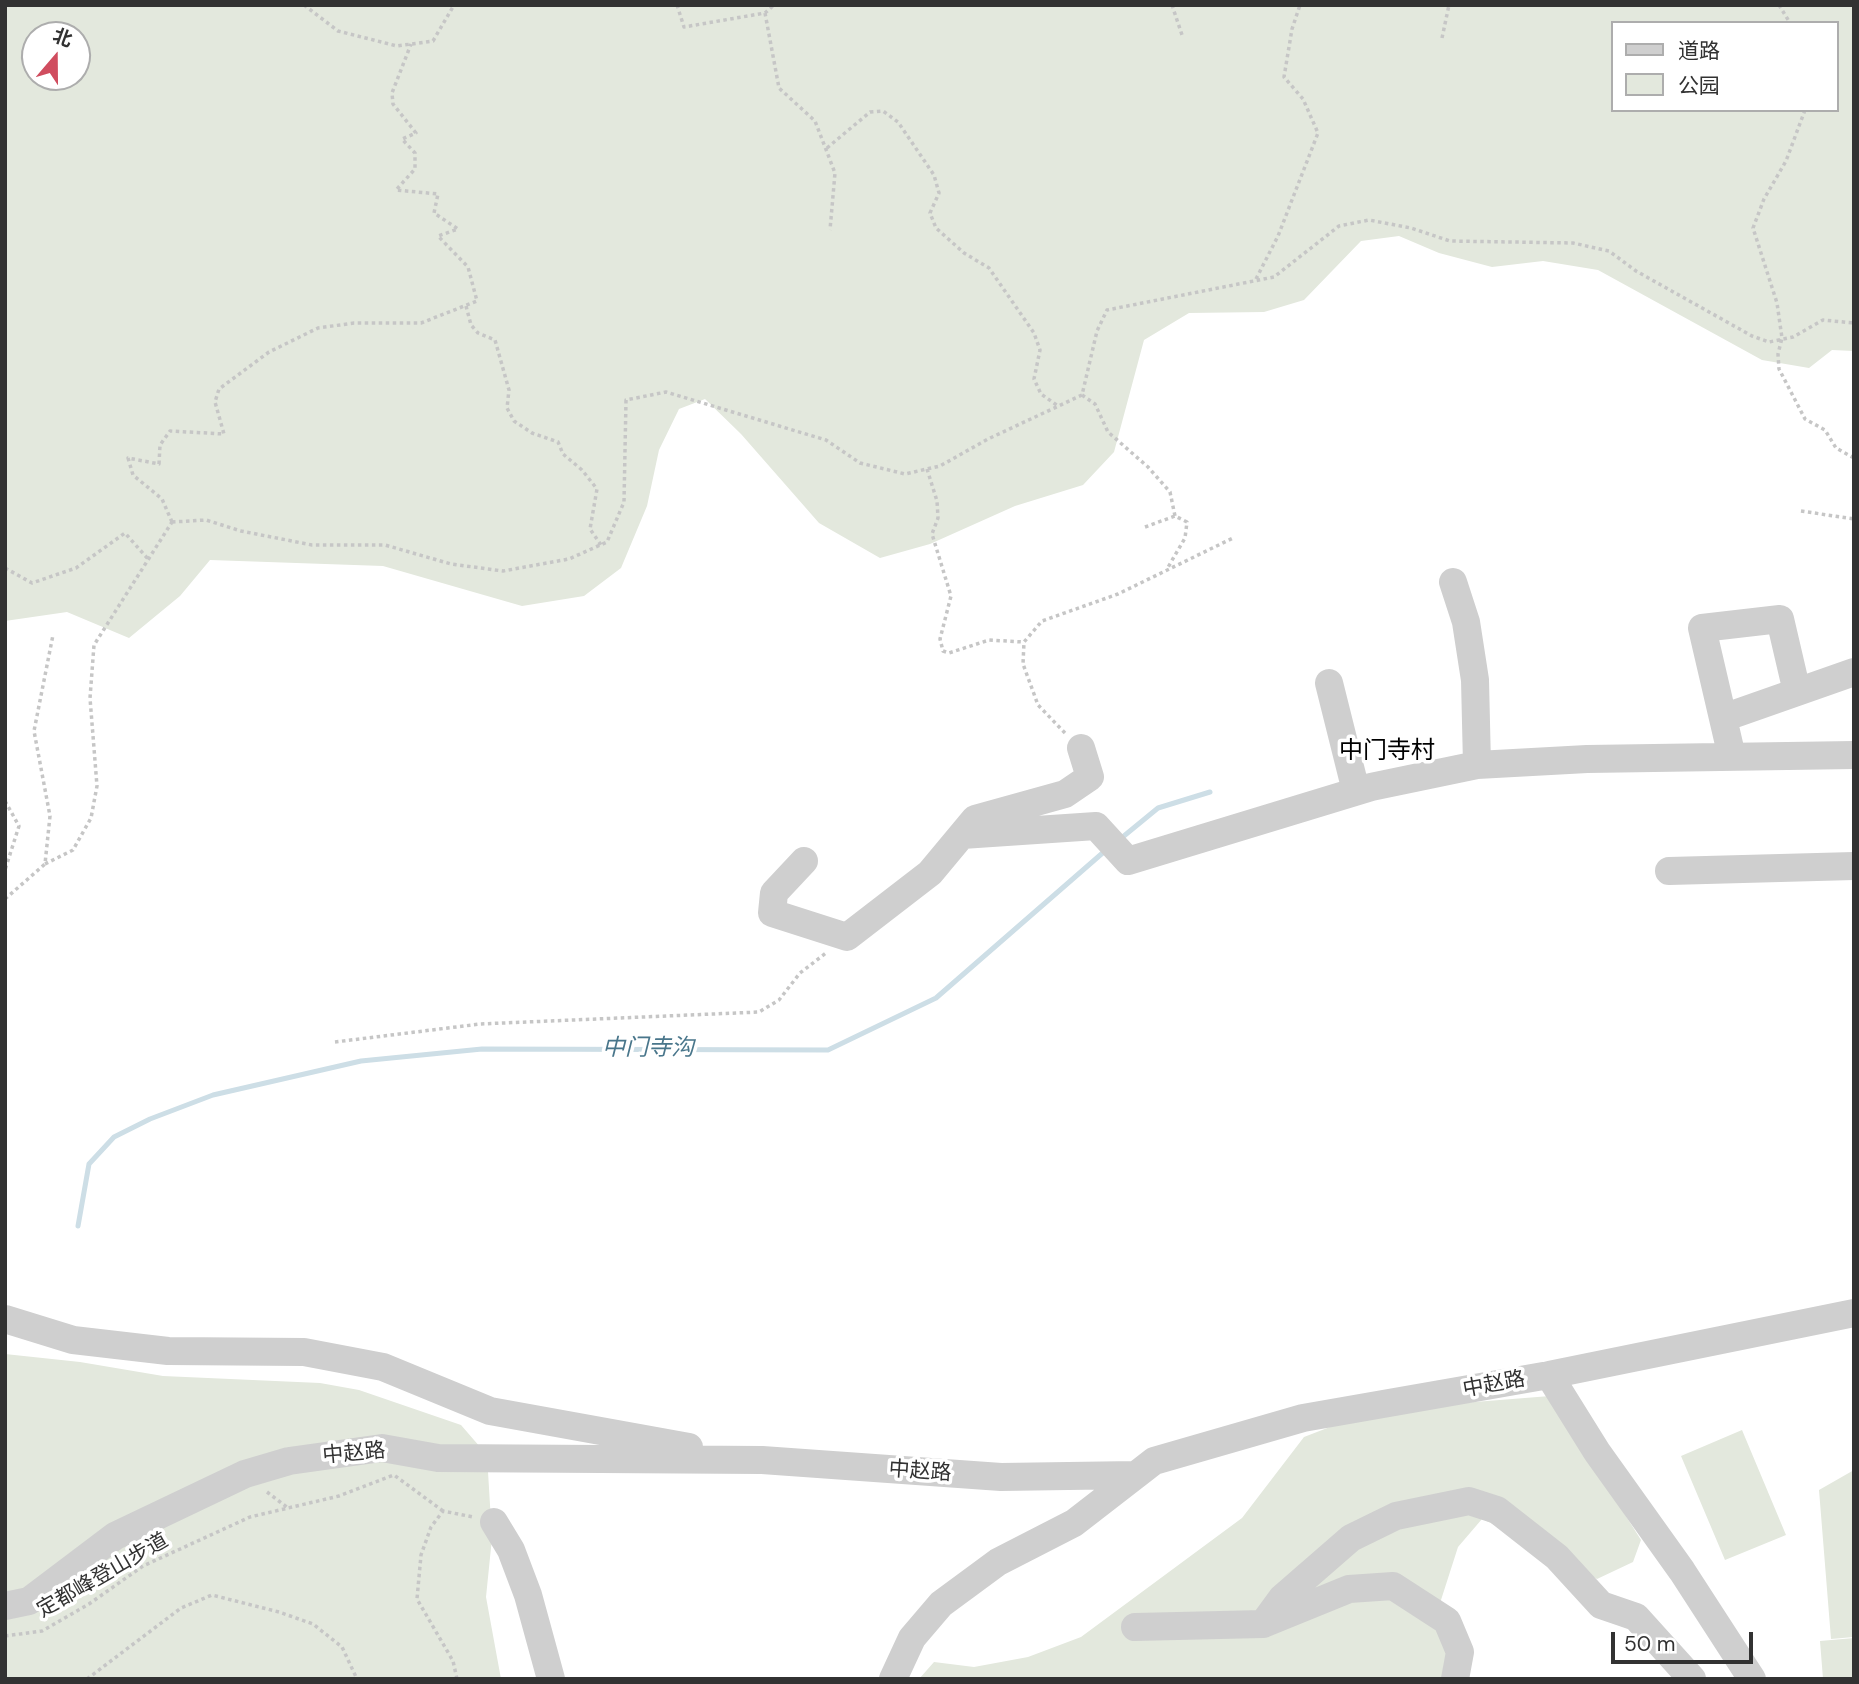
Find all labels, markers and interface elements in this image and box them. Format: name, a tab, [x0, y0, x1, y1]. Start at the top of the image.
north arrow	[21, 21, 91, 91]
legend	[1610, 21, 1838, 112]
text: 北	[49, 23, 76, 53]
text: 道路	[1678, 37, 1720, 65]
text: 公园	[1678, 72, 1720, 100]
district label: 中门寺村	[1339, 738, 1435, 766]
water label: 中门寺沟	[602, 1035, 694, 1063]
street label: 中赵路	[1461, 1367, 1527, 1403]
street label: 中赵路	[322, 1439, 386, 1469]
street label: 中赵路	[888, 1457, 952, 1487]
street label: 定都峰登山步道	[33, 1528, 173, 1624]
scale bar	[1614, 1618, 1756, 1662]
text: 50 m	[1624, 1630, 1675, 1658]

